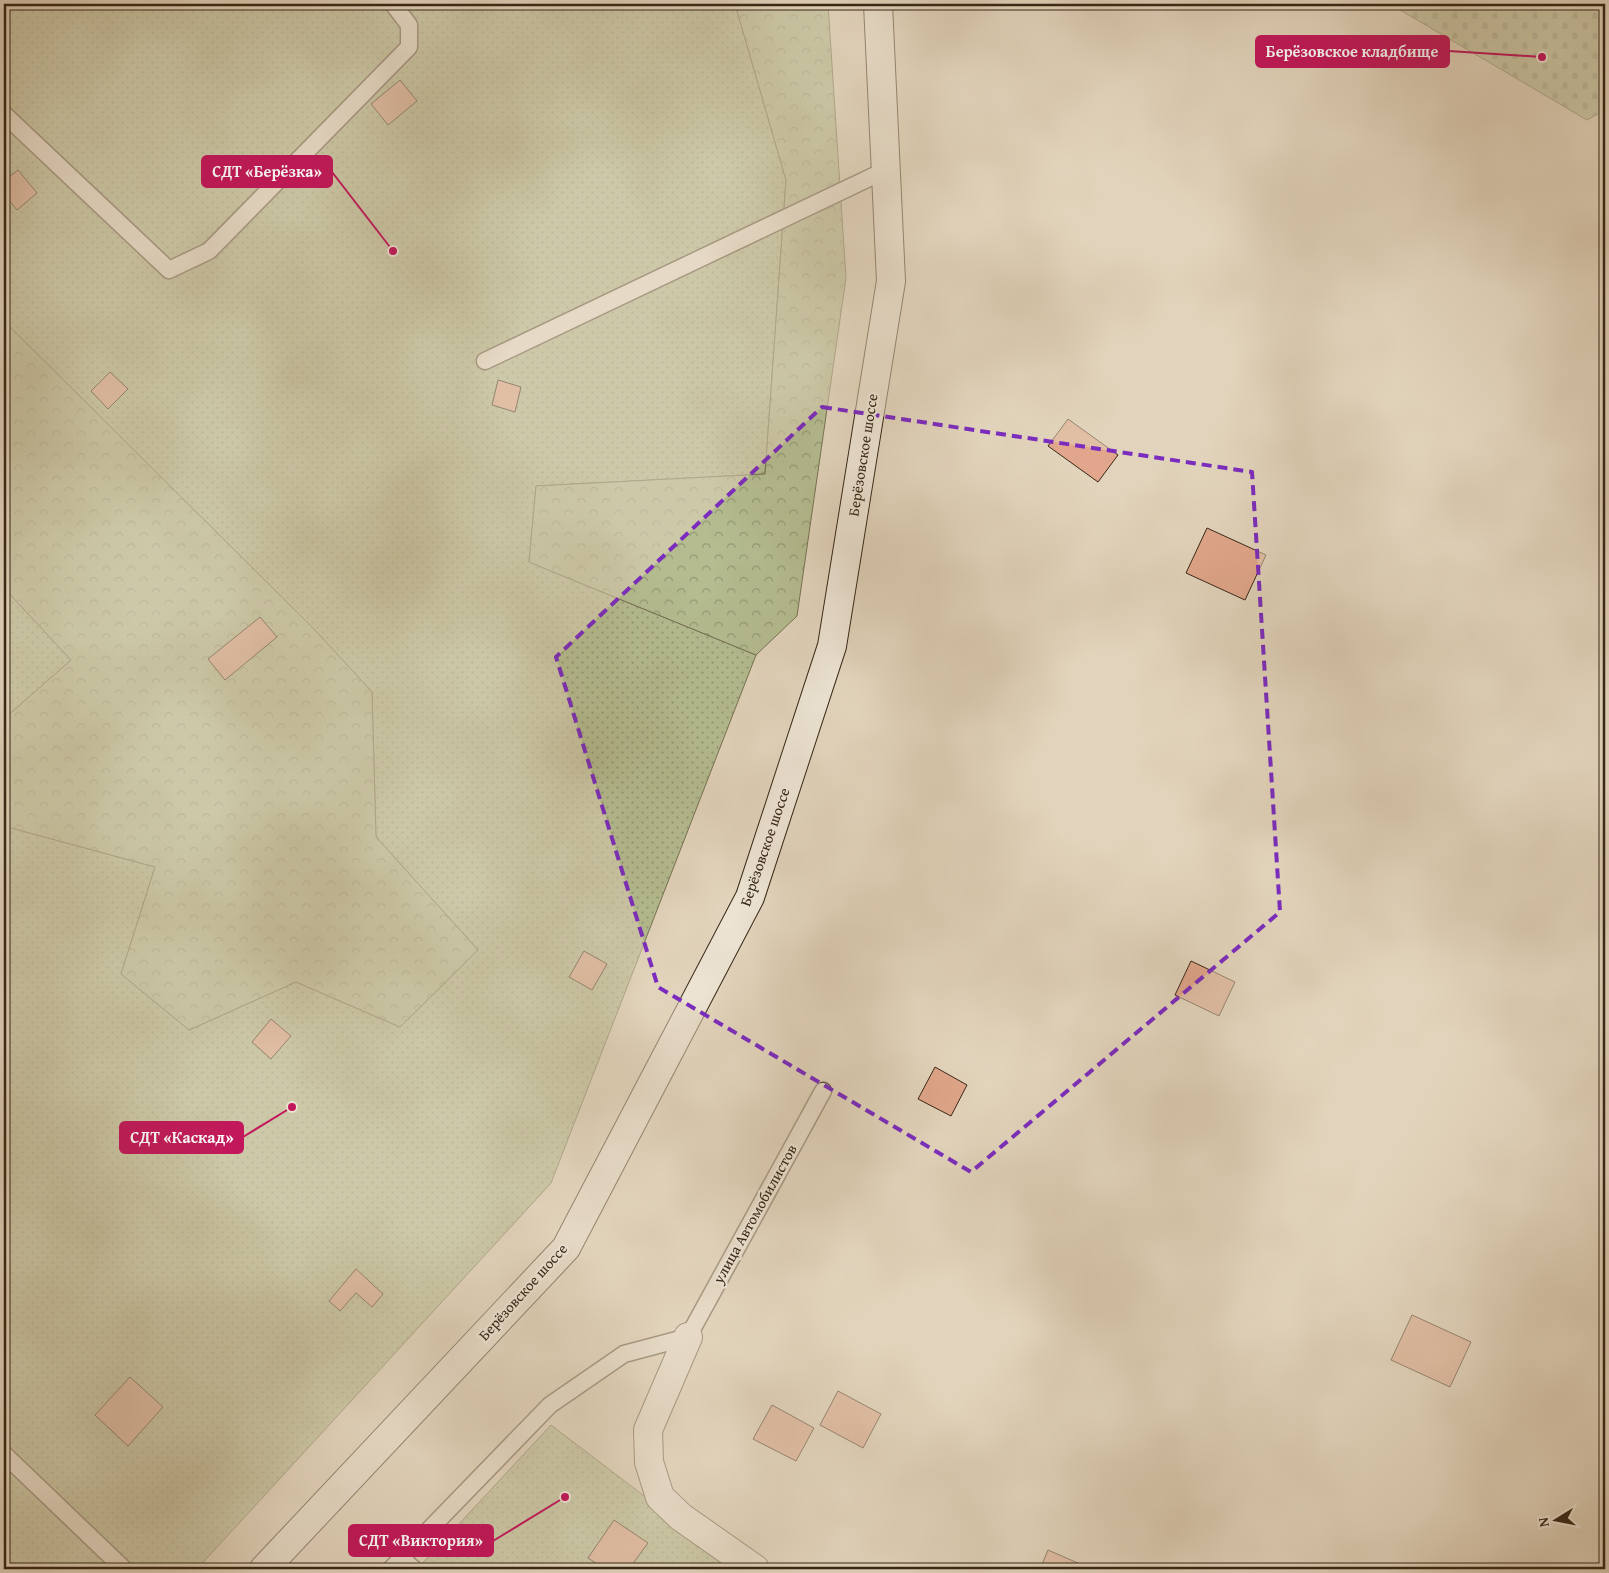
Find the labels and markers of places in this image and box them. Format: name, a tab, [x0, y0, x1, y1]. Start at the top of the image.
callout: Берёзовское кладбище	[1256, 36, 1449, 67]
callout: СДТ «Берёзка»	[202, 156, 332, 187]
callout: СДТ «Каскад»	[120, 1122, 243, 1153]
callout: СДТ «Виктория»	[349, 1525, 493, 1556]

